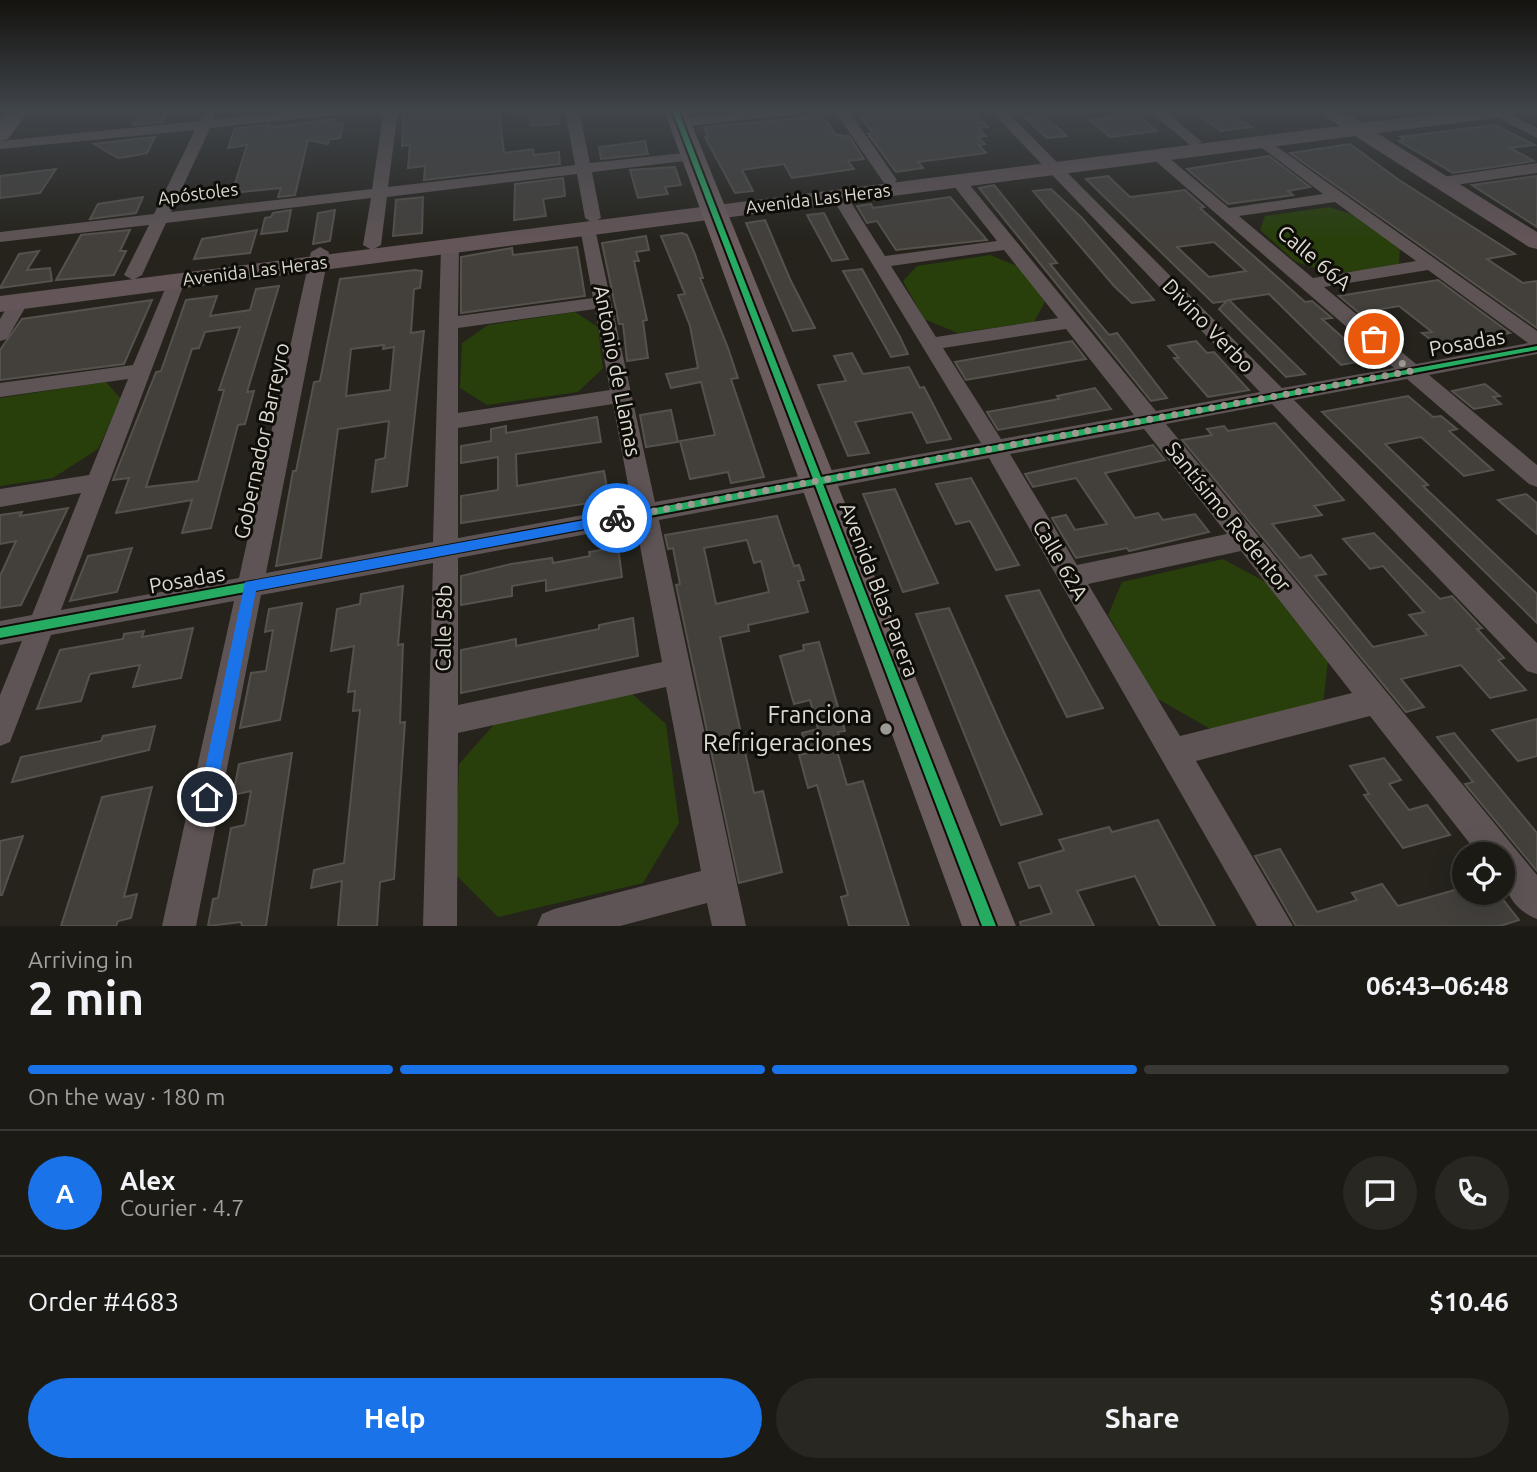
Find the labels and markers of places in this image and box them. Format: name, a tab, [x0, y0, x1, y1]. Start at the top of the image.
pin	[1344, 309, 1404, 369]
place label: Franciona Refrigeraciones	[703, 701, 872, 756]
marker: Franciona Refrigeraciones	[878, 721, 894, 737]
pin	[177, 767, 237, 827]

